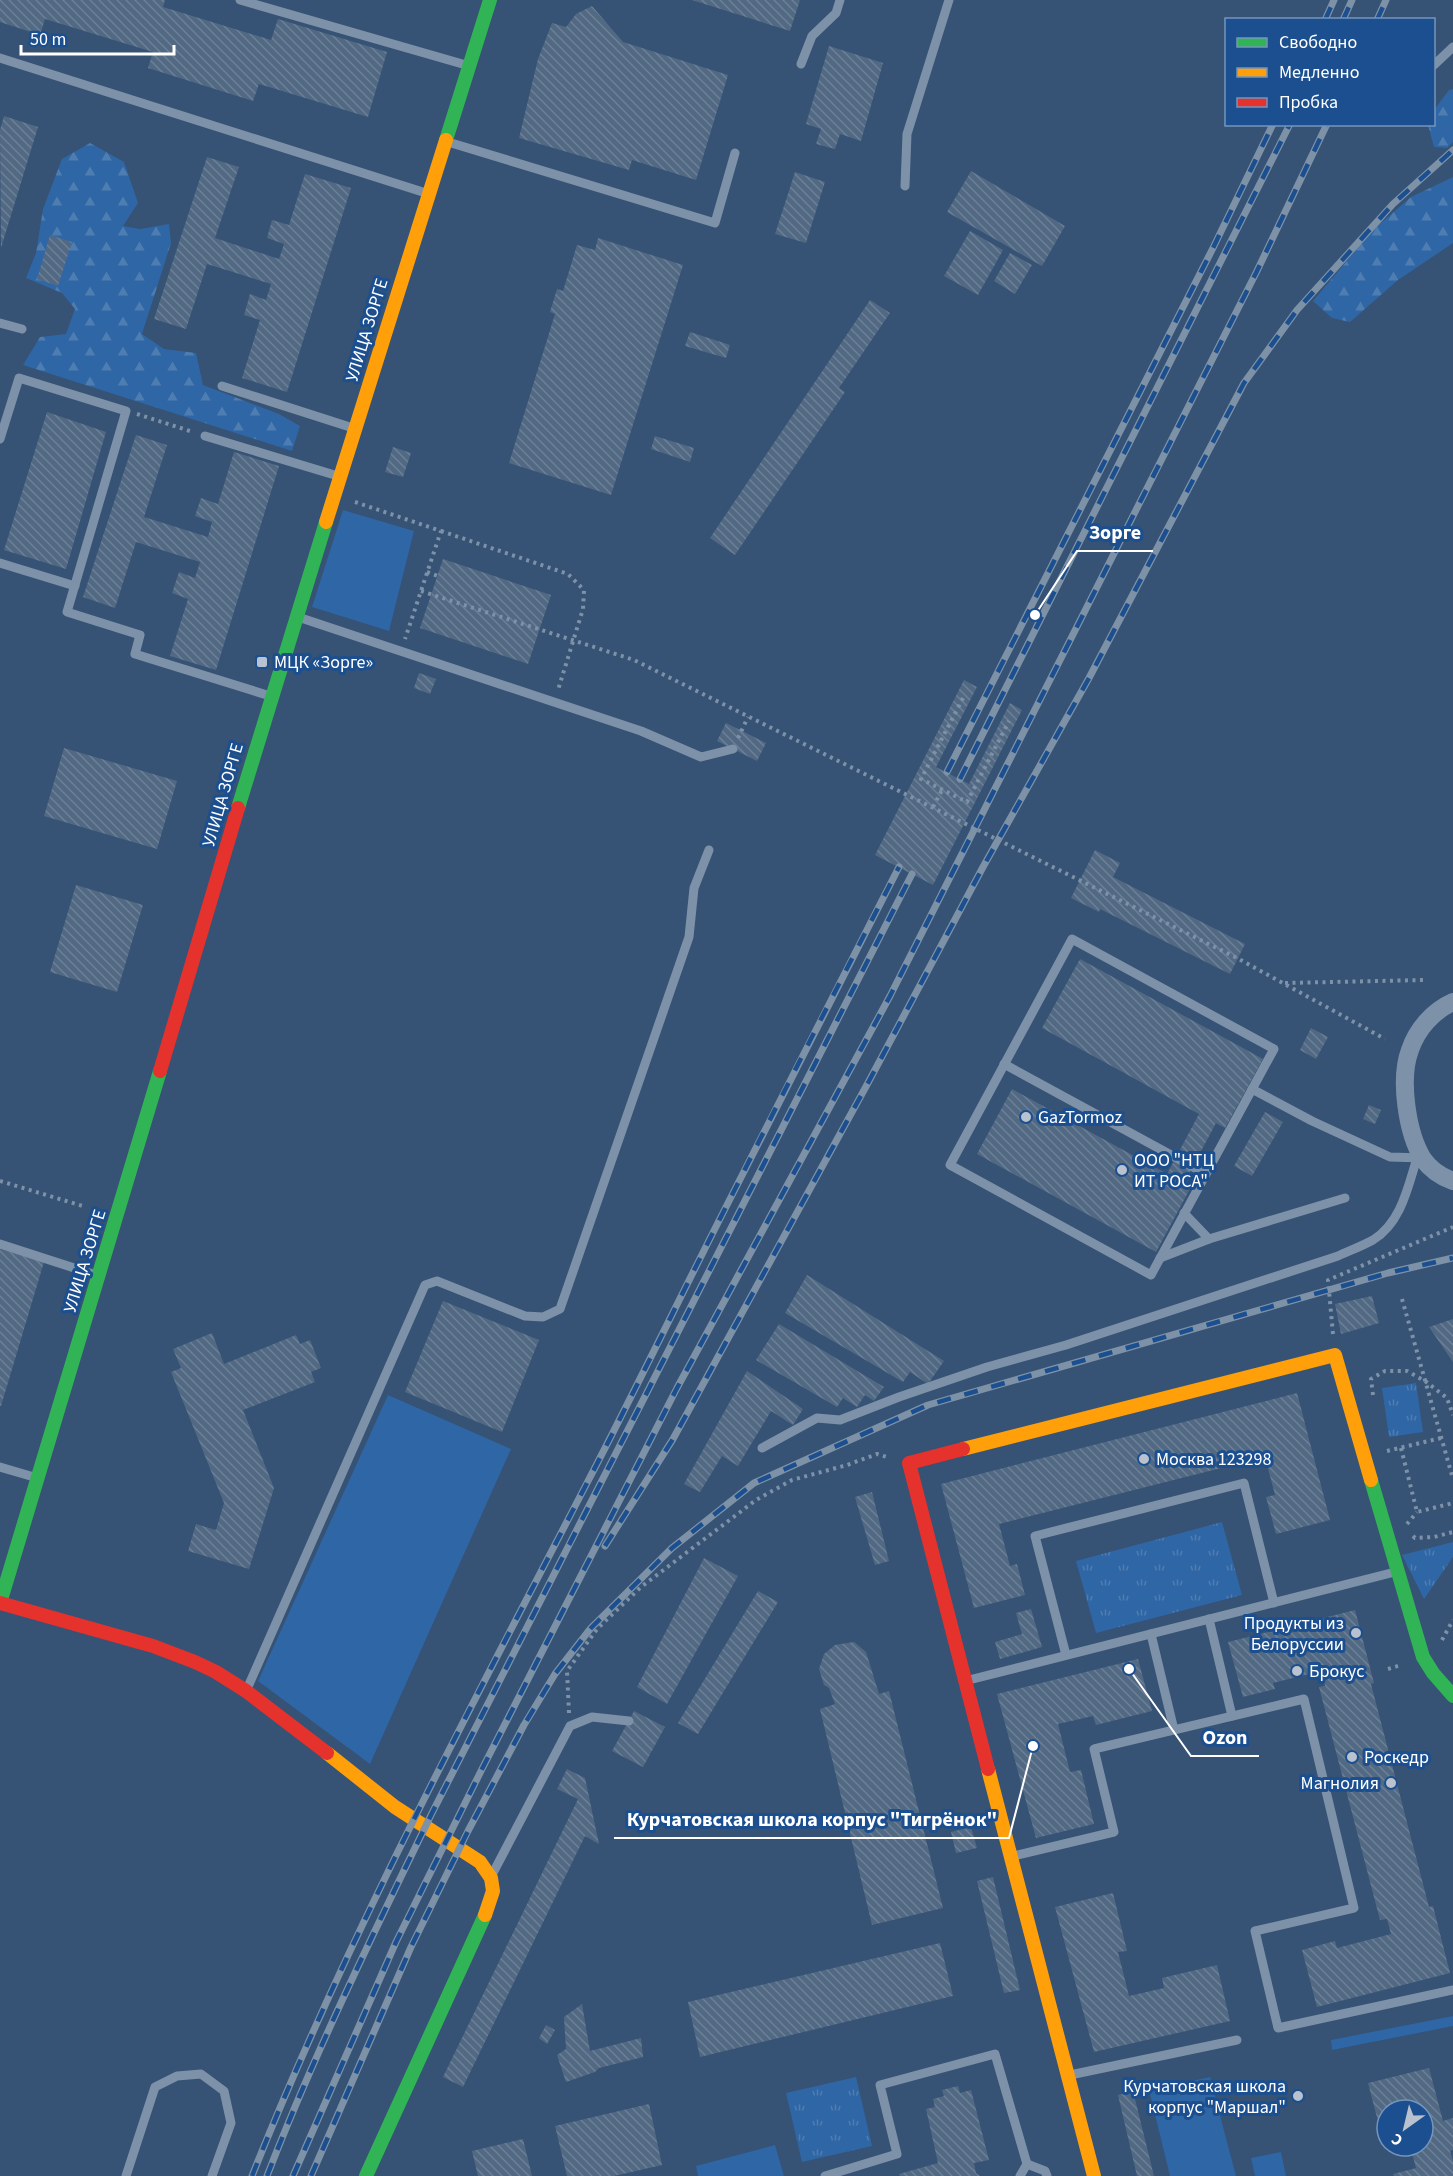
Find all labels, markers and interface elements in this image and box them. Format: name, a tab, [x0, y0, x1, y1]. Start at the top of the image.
scale bar	[21, 18, 174, 56]
legend	[1225, 18, 1435, 126]
text: 50 m	[30, 27, 66, 52]
text: Свободно	[1279, 30, 1357, 55]
text: Медленно	[1279, 60, 1359, 85]
text: Пробка	[1279, 90, 1338, 115]
street label: УЛИЦА ЗОРГЕ	[339, 275, 395, 385]
callout: Зорге	[1077, 513, 1153, 551]
text: Зорге	[1089, 519, 1141, 547]
place label: МЦК «Зорге»	[274, 650, 373, 675]
marker: МЦК «Зорге»	[255, 655, 269, 669]
street label: УЛИЦА ЗОРГЕ	[196, 740, 250, 850]
place label: GazTormoz	[1038, 1105, 1122, 1130]
marker: GazTormoz	[1019, 1110, 1033, 1124]
place label: ООО "НТЦ ИТ РОСА"	[1134, 1148, 1215, 1194]
marker: ООО "НТЦ ИТ РОСА"	[1115, 1163, 1129, 1177]
street label: УЛИЦА ЗОРГЕ	[57, 1206, 113, 1316]
place label: Москва 123298	[1156, 1447, 1272, 1472]
marker: Москва 123298	[1137, 1452, 1151, 1466]
place label: Продукты из Белоруссии	[1244, 1611, 1344, 1657]
marker: Продукты из Белоруссии	[1349, 1626, 1363, 1640]
place label: Брокус	[1309, 1659, 1364, 1684]
marker: Брокус	[1290, 1664, 1304, 1678]
callout: Ozon	[1191, 1718, 1259, 1756]
text: Ozon	[1203, 1724, 1247, 1752]
place label: Роскедр	[1364, 1745, 1429, 1770]
marker: Роскедр	[1345, 1750, 1359, 1764]
place label: Магнолия	[1301, 1771, 1379, 1796]
marker: Магнолия	[1384, 1776, 1398, 1790]
callout: Курчатовская школа корпус "Тигрёнок"	[614, 1800, 1009, 1838]
text: Курчатовская школа корпус "Тигрёнок"	[627, 1806, 997, 1834]
place label: Курчатовская школа корпус "Маршал"	[1123, 2074, 1286, 2120]
marker: Курчатовская школа корпус "Маршал"	[1291, 2089, 1305, 2103]
north arrow	[1375, 2098, 1435, 2158]
text: С	[1387, 2128, 1407, 2151]

